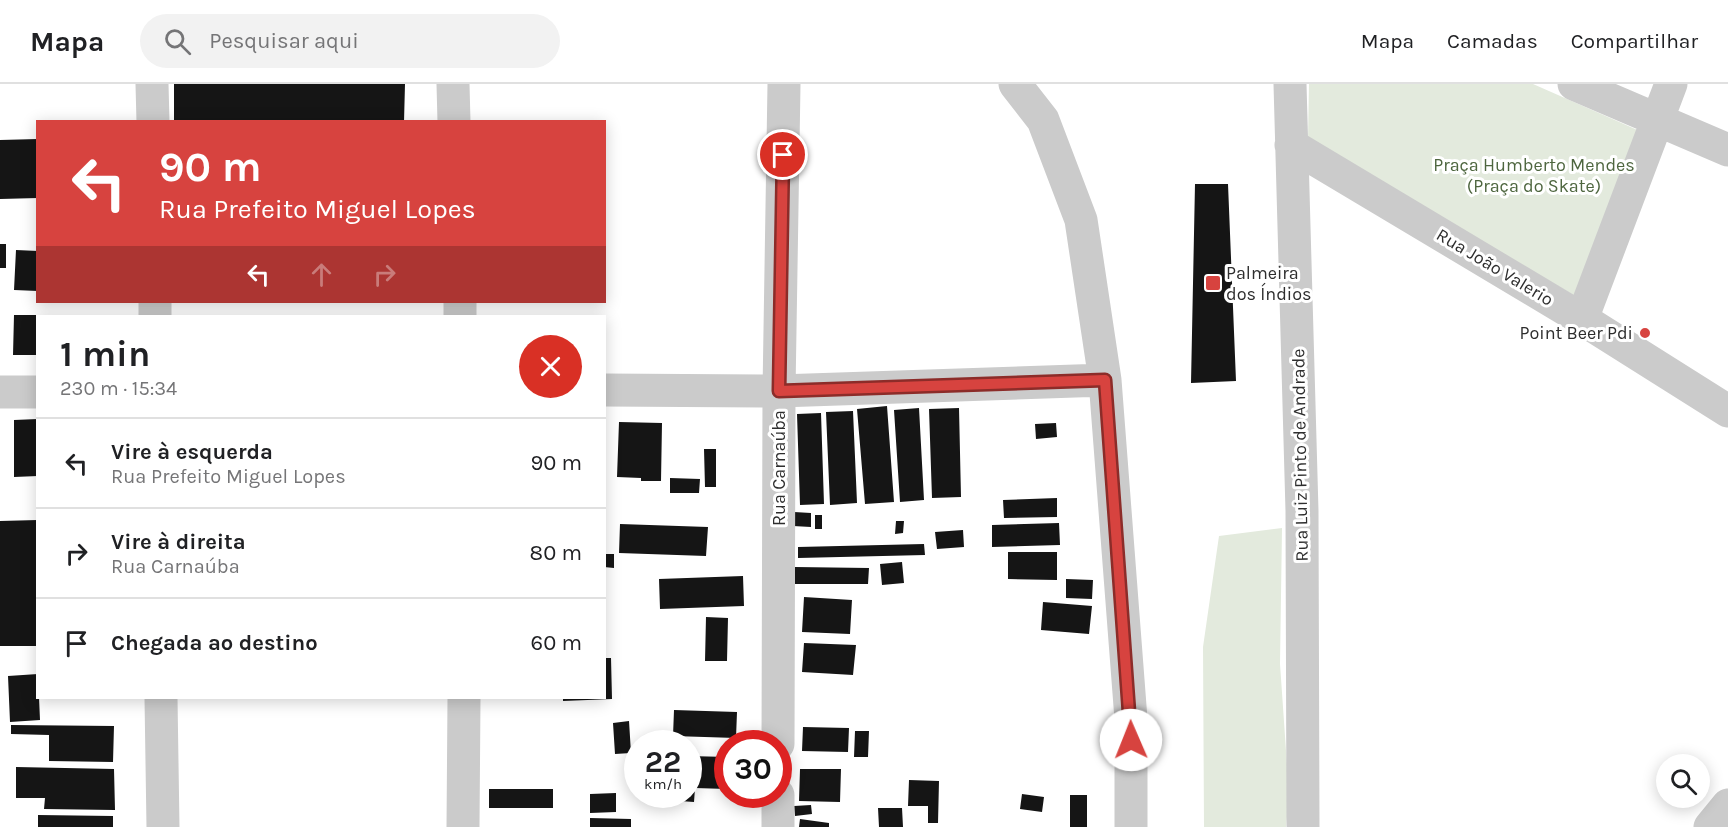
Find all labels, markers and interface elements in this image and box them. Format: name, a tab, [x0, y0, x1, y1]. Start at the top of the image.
search box	[140, 14, 560, 68]
text: Mapa	[30, 25, 104, 58]
icon: search	[161, 25, 194, 58]
text: Pesquisar aqui	[209, 28, 359, 54]
text: Mapa	[1361, 29, 1414, 53]
text: Camadas	[1447, 29, 1538, 53]
text: Compartilhar	[1571, 29, 1698, 53]
pin	[757, 129, 808, 180]
icon: arrive	[766, 138, 799, 171]
text: 90 m	[159, 142, 262, 192]
icon: left	[60, 144, 138, 222]
park label: Praça Humberto Mendes (Praça do Skate)	[1433, 154, 1635, 197]
text: Rua Prefeito Miguel Lopes	[159, 193, 476, 225]
street label: Rua João Valerio	[1432, 223, 1558, 311]
icon: left	[242, 258, 275, 291]
icon: ahead	[305, 258, 338, 291]
icon: right	[368, 258, 401, 291]
place label: Palmeira dos Índios	[1226, 262, 1311, 305]
marker: Palmeira dos Índios	[1204, 274, 1222, 292]
place label: Point Beer Pdi	[1519, 322, 1633, 344]
marker: Point Beer Pdi	[1638, 326, 1652, 340]
text: 1 min	[60, 333, 150, 375]
button: close	[519, 335, 582, 398]
street label: Rua Luiz Pinto de Andrade	[1287, 348, 1313, 562]
text: 230 m · 15:34	[60, 377, 177, 400]
street label: Rua Carnaúba	[768, 410, 790, 526]
text: Vire à esquerda	[111, 439, 273, 465]
icon: left	[60, 447, 93, 480]
text: 90 m	[530, 450, 582, 476]
text: Rua Prefeito Miguel Lopes	[111, 465, 346, 488]
text: Vire à direita	[111, 529, 246, 555]
icon: right	[60, 537, 93, 570]
text: 80 m	[530, 540, 582, 566]
text: Rua Carnaúba	[111, 555, 240, 578]
icon: arrive	[60, 627, 93, 660]
text: Chegada ao destino	[111, 630, 318, 656]
text: 60 m	[531, 630, 582, 656]
position arrow	[1099, 708, 1163, 772]
speed limit sign: 30	[714, 730, 792, 808]
text: 22	[645, 744, 681, 780]
map controls	[1656, 754, 1710, 808]
button: search	[1656, 754, 1710, 808]
text: km/h	[644, 775, 682, 793]

